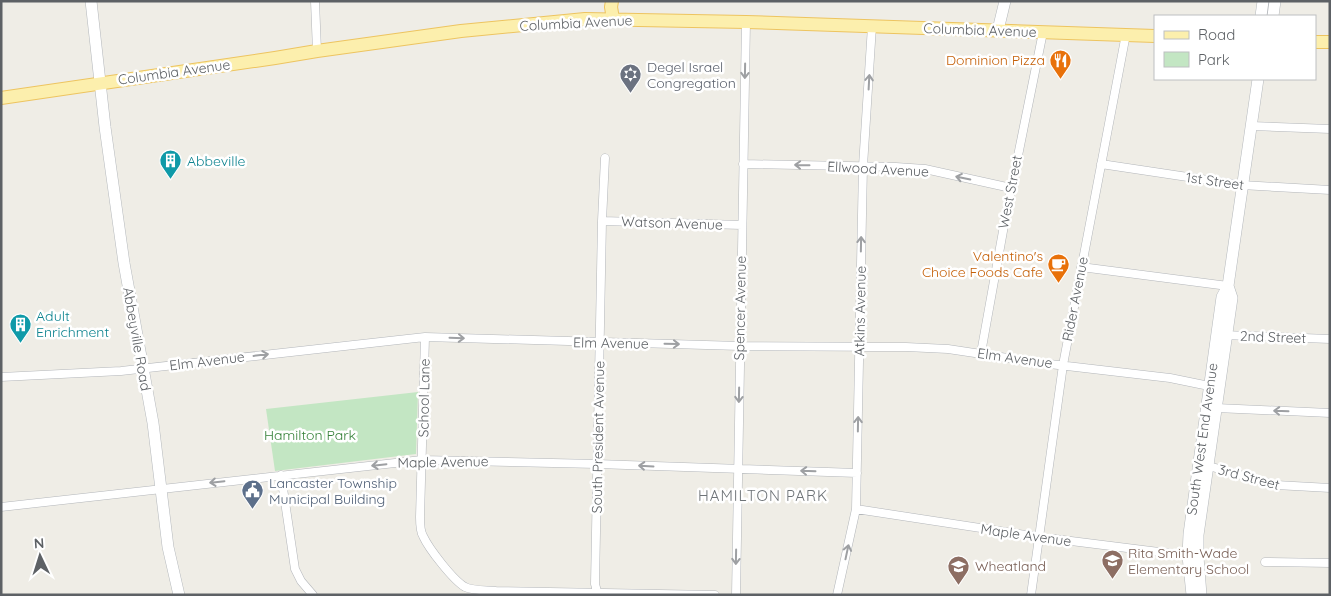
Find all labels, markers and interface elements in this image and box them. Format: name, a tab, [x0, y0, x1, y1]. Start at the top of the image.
street label: Columbia Avenue	[519, 11, 633, 35]
legend	[1154, 15, 1316, 80]
street label: Columbia Avenue	[923, 19, 1037, 41]
text: Road	[1198, 25, 1235, 44]
restaurant icon: Dominion Pizza	[1049, 48, 1073, 79]
text: Park	[1198, 50, 1230, 69]
place label: Dominion Pizza	[946, 51, 1045, 69]
street label: Columbia Avenue	[117, 55, 231, 89]
place label: Degel Israel Congregation	[647, 58, 736, 92]
one-way arrow	[740, 62, 750, 78]
synagogue icon: Degel Israel Congregation	[619, 63, 643, 94]
one-way arrow	[864, 74, 873, 90]
building icon: Abbeville	[159, 149, 183, 180]
place label: Abbeville	[187, 152, 246, 170]
street label: West Street	[994, 153, 1026, 230]
street label: Ellwood Avenue	[827, 157, 929, 181]
one-way arrow	[794, 160, 810, 170]
street label: 1st Street	[1185, 168, 1246, 194]
one-way arrow	[956, 173, 972, 182]
street label: Watson Avenue	[621, 212, 723, 234]
one-way arrow	[857, 236, 866, 252]
place label: Valentino's Choice Foods Cafe	[922, 247, 1043, 281]
cafe icon: Valentino's Choice Foods Cafe	[1047, 252, 1071, 283]
street label: Spencer Avenue	[730, 255, 750, 360]
street label: Rider Avenue	[1058, 255, 1092, 343]
street label: Atkins Avenue	[850, 265, 870, 356]
street label: Abbeyville Road	[119, 286, 155, 392]
place label: Adult Enrichment	[36, 307, 109, 341]
building icon: Adult Enrichment	[8, 312, 32, 343]
street label: 2nd Street	[1239, 327, 1307, 347]
one-way arrow	[448, 333, 465, 343]
street label: Elm Avenue	[573, 333, 649, 353]
one-way arrow	[664, 339, 680, 349]
street label: Elm Avenue	[976, 344, 1054, 372]
street label: Elm Avenue	[168, 347, 246, 375]
one-way arrow	[252, 350, 268, 360]
street label: School Lane	[414, 358, 434, 438]
street label: South President Avenue	[588, 360, 608, 513]
street label: South West End Avenue	[1182, 362, 1222, 516]
one-way arrow	[734, 386, 744, 402]
one-way arrow	[1273, 407, 1289, 416]
one-way arrow	[853, 416, 863, 432]
park label: Hamilton Park	[264, 426, 356, 444]
street label: Maple Avenue	[397, 452, 489, 472]
one-way arrow	[371, 460, 387, 469]
street label: 3rd Street	[1216, 460, 1282, 494]
one-way arrow	[638, 461, 654, 470]
one-way arrow	[800, 467, 816, 476]
place label: Lancaster Township Municipal Building	[269, 474, 397, 508]
one-way arrow	[209, 477, 225, 487]
public building icon: Lancaster Township Municipal Building	[241, 479, 265, 510]
district label: HAMILTON PARK	[698, 486, 828, 505]
street label: Maple Avenue	[980, 520, 1073, 550]
north arrow	[15, 531, 65, 581]
text: N	[33, 534, 45, 552]
one-way arrow	[843, 544, 852, 560]
place label: Rita Smith-Wade Elementary School	[1128, 544, 1249, 578]
one-way arrow	[731, 548, 741, 565]
school or university icon: Rita Smith-Wade Elementary School	[1100, 549, 1124, 580]
school or university icon: Wheatland	[947, 554, 971, 585]
place label: Wheatland	[975, 557, 1046, 575]

